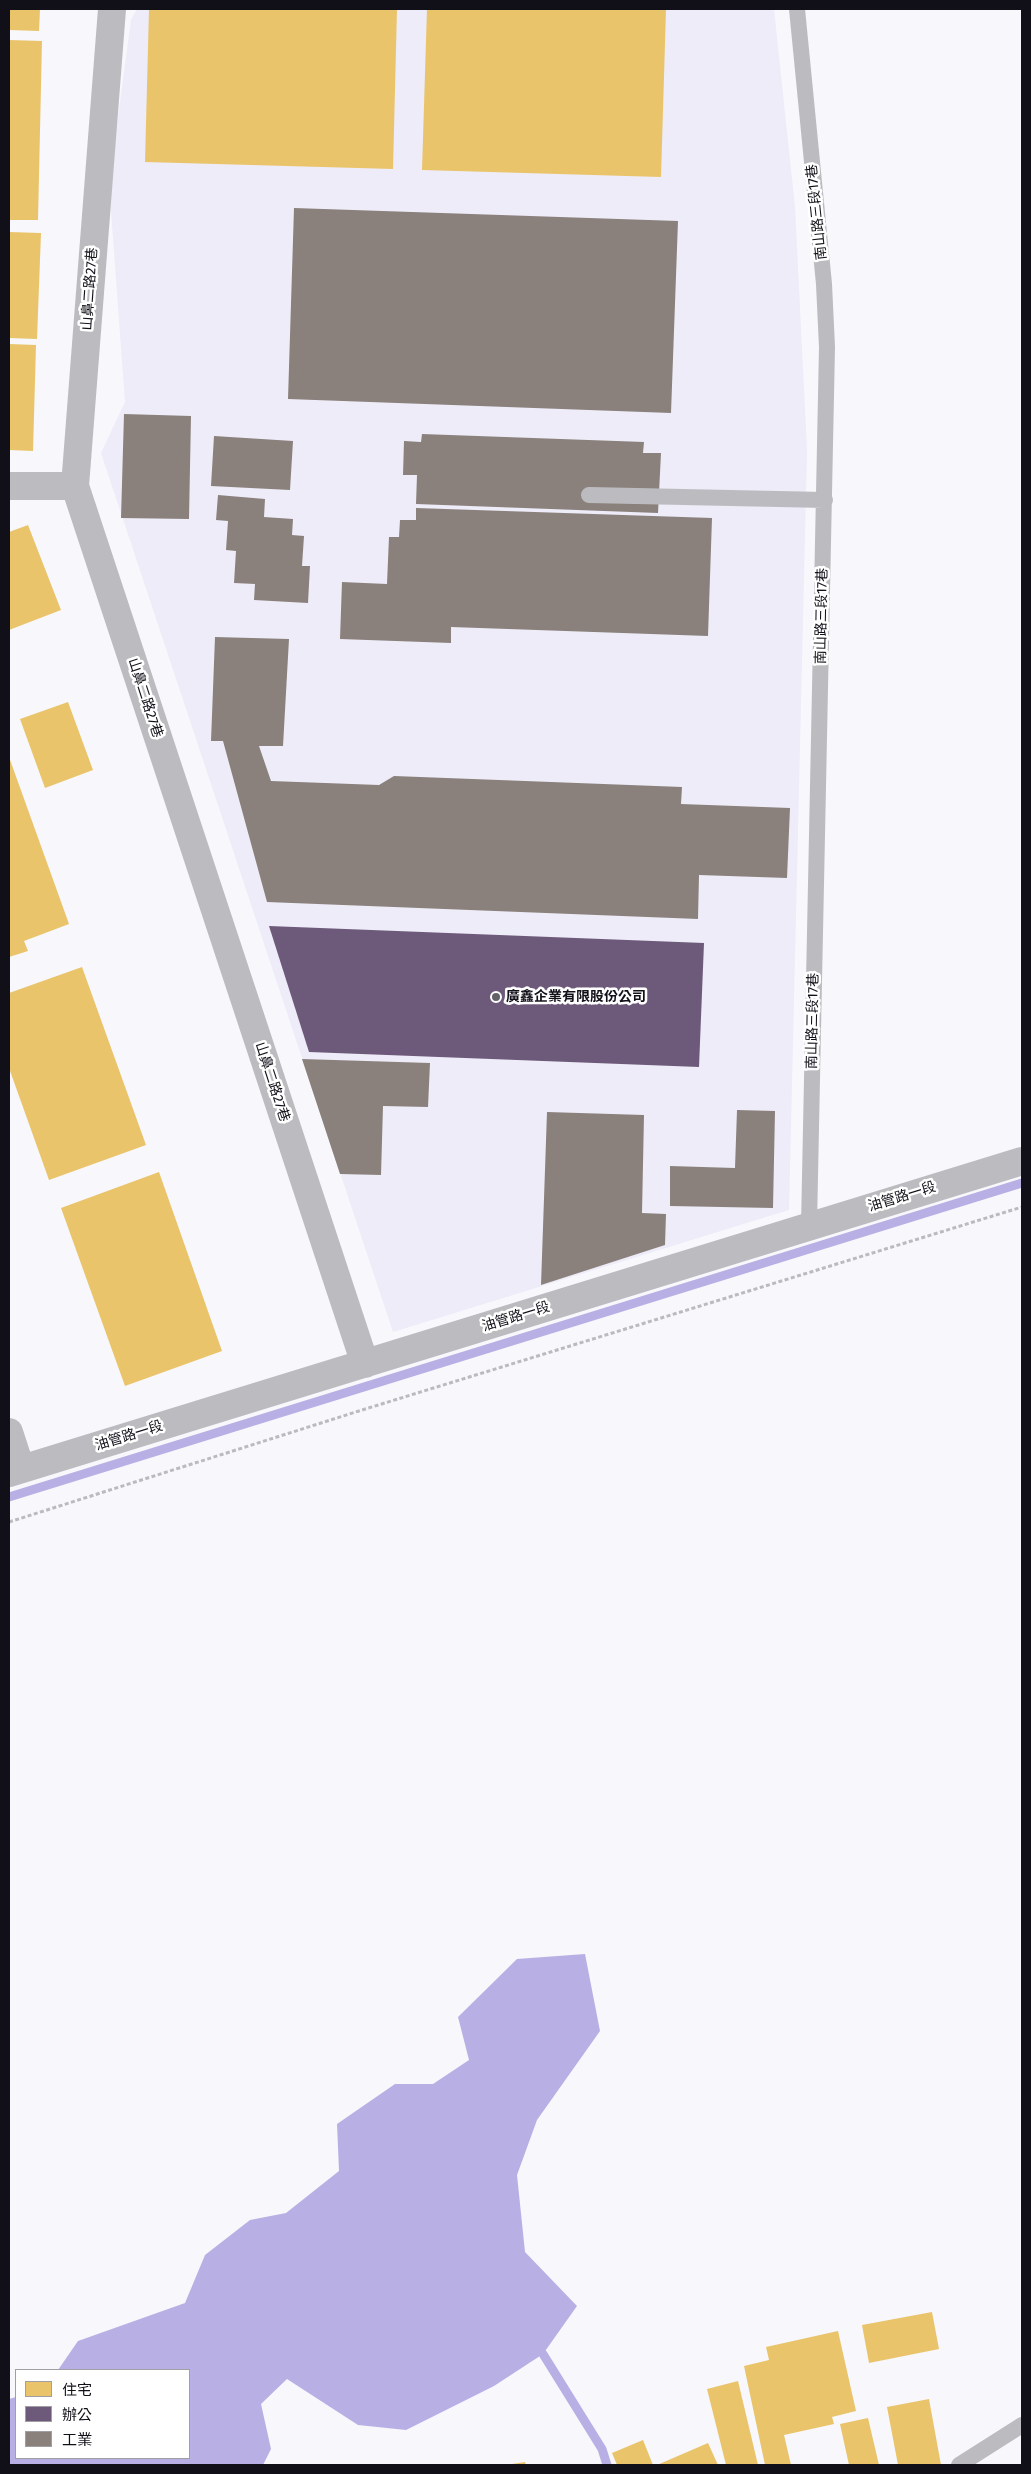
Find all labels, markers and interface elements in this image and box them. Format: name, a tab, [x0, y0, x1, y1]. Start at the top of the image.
street label: 南山路三段17巷	[804, 163, 830, 261]
street label: 山鼻二路27巷	[79, 247, 101, 331]
street label: 南山路三段17巷	[813, 568, 831, 664]
street label: 山鼻二路27巷	[124, 656, 166, 740]
street label: 南山路三段17巷	[804, 973, 822, 1069]
place label: 廣鑫企業有限股份公司	[506, 989, 646, 1005]
marker: 廣鑫企業有限股份公司	[490, 991, 502, 1003]
street label: 山鼻二路27巷	[251, 1040, 293, 1124]
street label: 油管路一段	[866, 1179, 938, 1215]
street label: 油管路一段	[480, 1299, 552, 1335]
street label: 油管路一段	[93, 1418, 165, 1454]
legend	[15, 2369, 190, 2459]
text: 住宅	[62, 2381, 92, 2399]
text: 辦公	[62, 2406, 92, 2424]
text: 工業	[62, 2431, 92, 2449]

